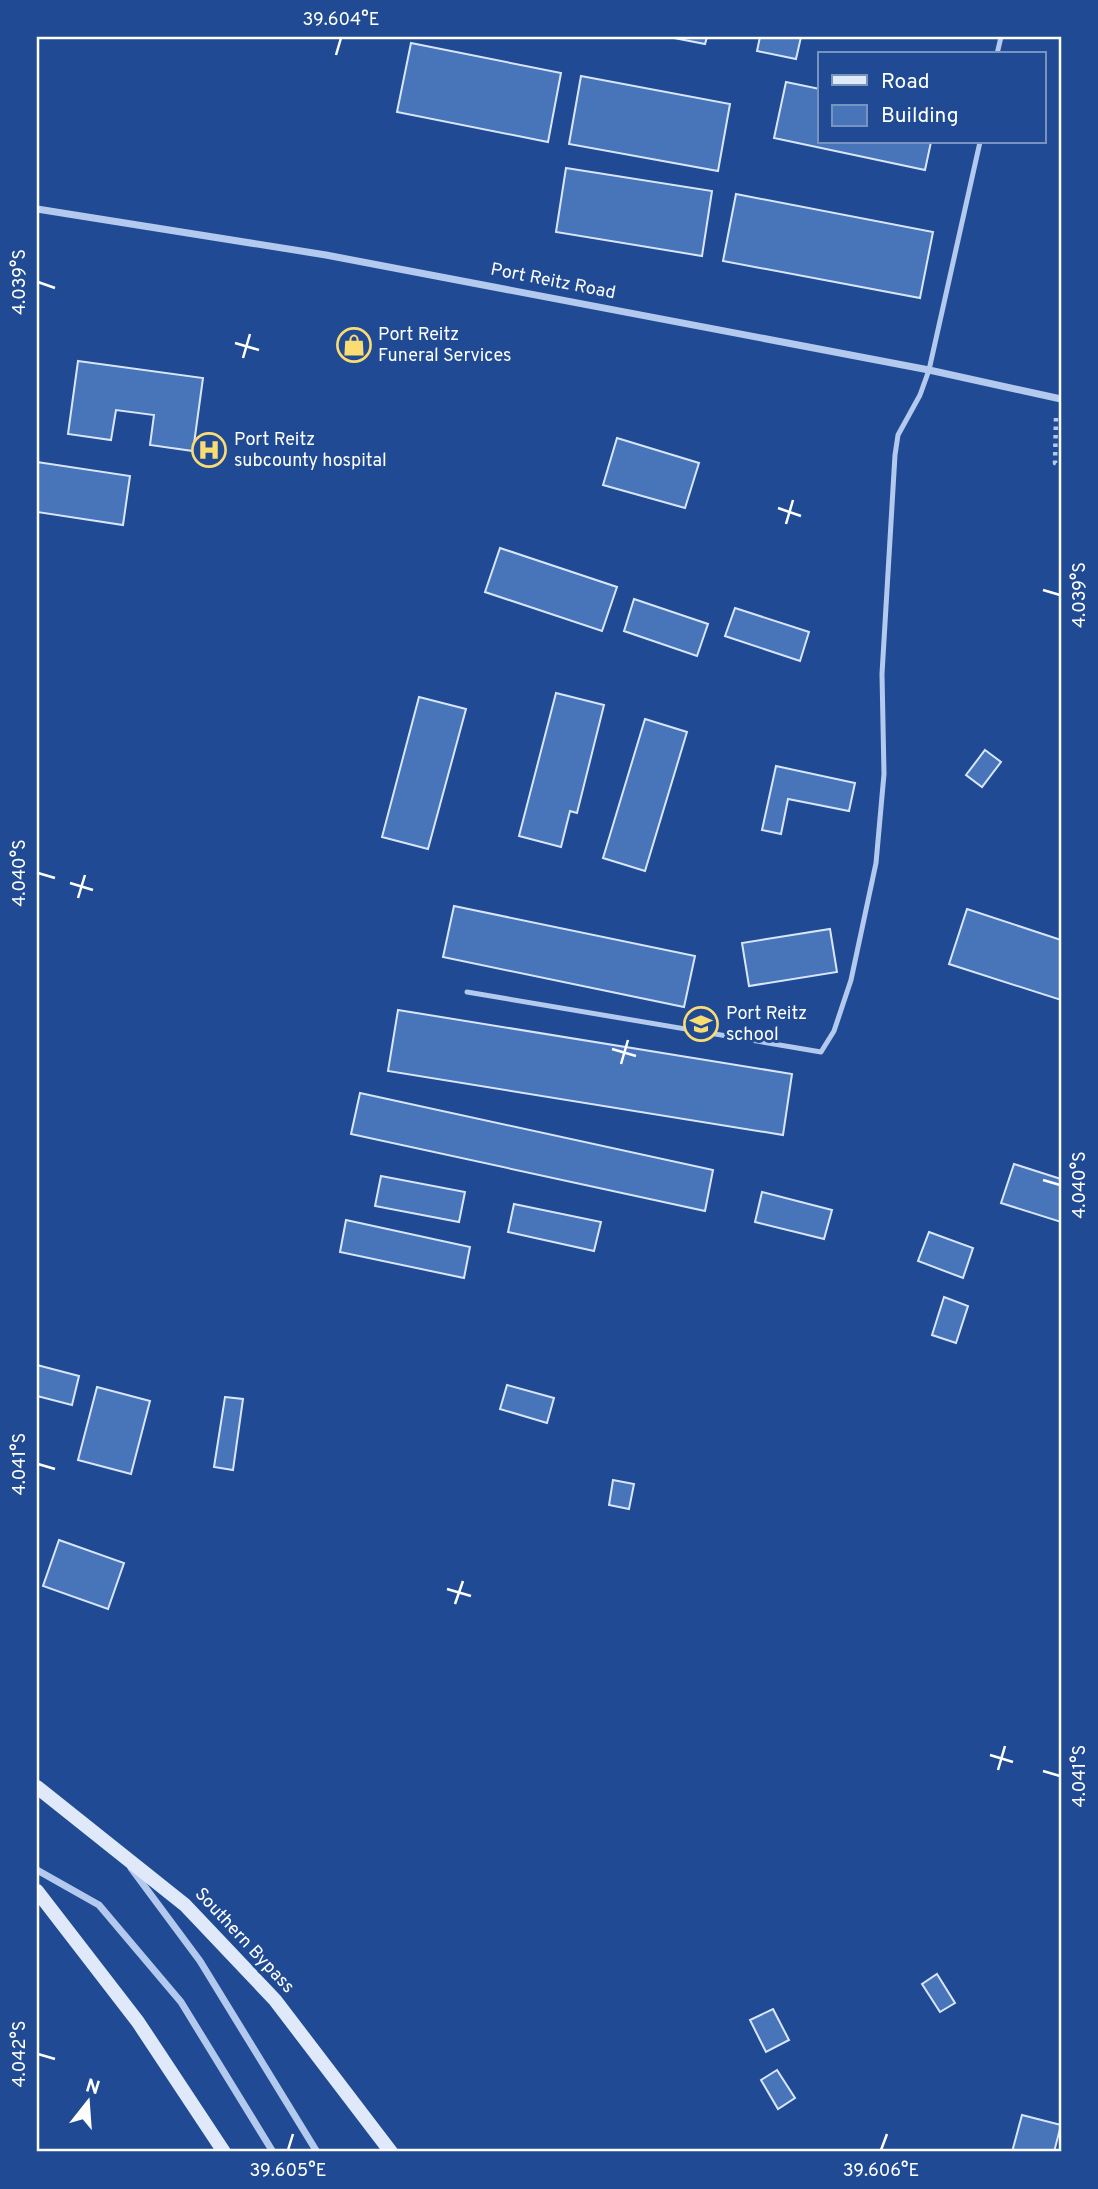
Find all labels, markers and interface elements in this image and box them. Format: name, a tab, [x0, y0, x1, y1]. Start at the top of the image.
text: 39.604°E	[303, 9, 379, 32]
legend	[818, 52, 1046, 144]
text: Road	[881, 69, 930, 96]
text: Building	[881, 103, 959, 130]
text: 4.039°S	[9, 249, 32, 315]
street label: Port Reitz Road	[488, 259, 618, 305]
place label: Port Reitz Funeral Services	[378, 324, 511, 368]
shop icon: Port Reitz Funeral Services	[335, 326, 373, 364]
place label: Port Reitz subcounty hospital	[234, 429, 387, 473]
hospital icon: Port Reitz subcounty hospital	[190, 431, 228, 469]
text: 4.039°S	[1069, 562, 1092, 628]
text: 4.040°S	[9, 839, 32, 907]
place label: Port Reitz school	[726, 1003, 807, 1047]
school or university icon: Port Reitz school	[682, 1005, 720, 1043]
text: 4.040°S	[1069, 1151, 1092, 1219]
text: 4.041°S	[9, 1433, 32, 1495]
text: 4.041°S	[1069, 1745, 1092, 1807]
street label: Southern Bypass	[189, 1883, 299, 1999]
text: 4.042°S	[9, 2020, 32, 2088]
north arrow	[52, 2066, 122, 2136]
text: N	[82, 2074, 102, 2101]
text: 39.605°E	[250, 2160, 326, 2183]
text: 39.606°E	[843, 2160, 919, 2183]

